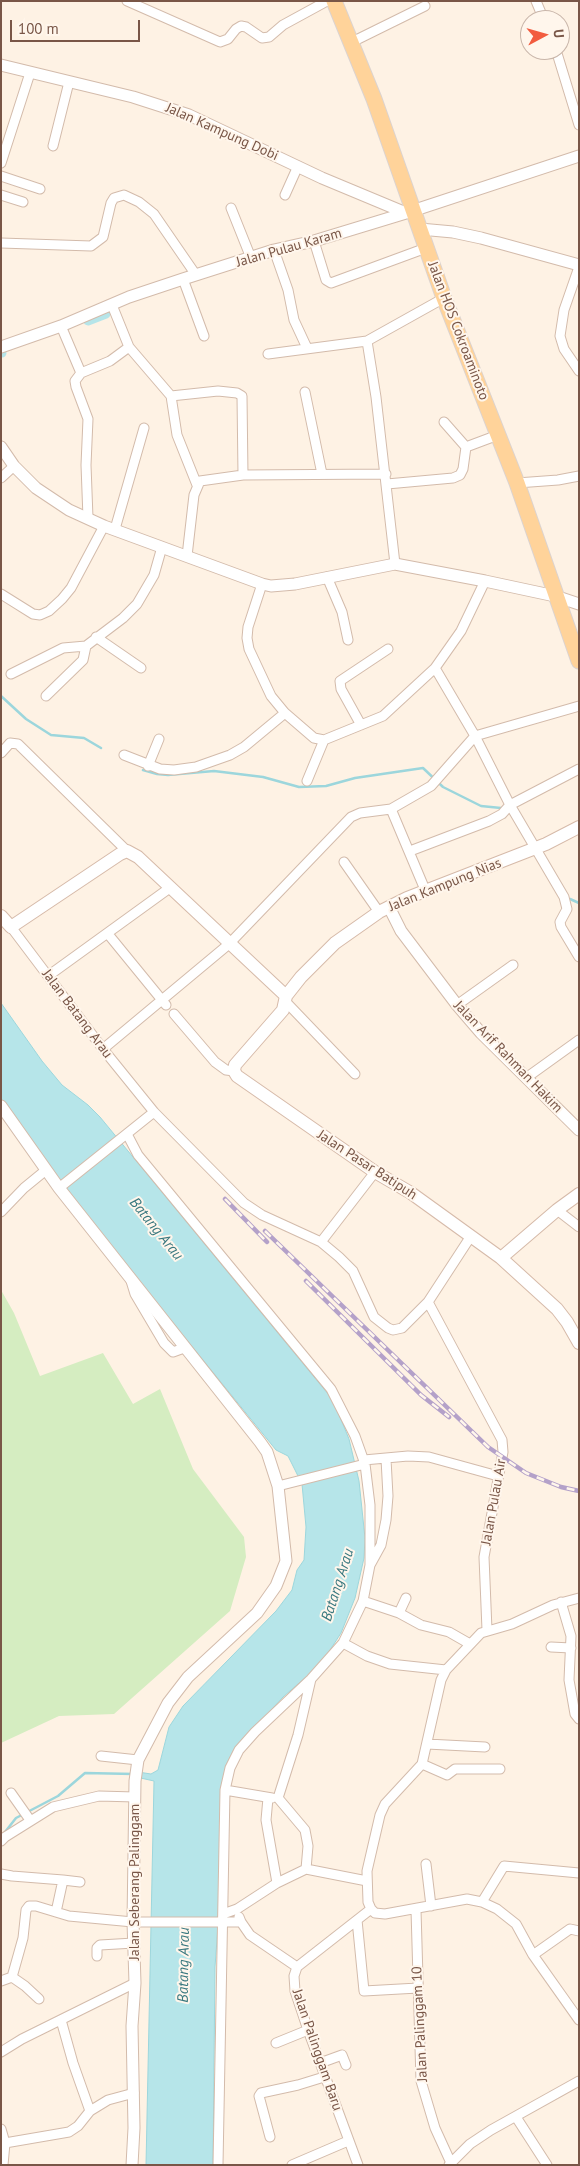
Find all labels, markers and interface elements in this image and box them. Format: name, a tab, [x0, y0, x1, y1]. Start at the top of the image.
scale bar	[12, 10, 142, 42]
north arrow	[520, 10, 570, 60]
text: 100 m	[18, 19, 59, 38]
text: U	[550, 28, 568, 39]
street label: Jalan Kampung Dobi	[163, 100, 281, 164]
street label: Jalan Pulau Karam	[234, 225, 344, 271]
street label: Jalan HOS Cokroaminoto	[424, 259, 492, 403]
street label: Jalan Kampung Nias	[386, 855, 504, 915]
street label: Jalan Batang Arau	[38, 966, 116, 1062]
street label: Jalan Arif Rahman Hakim	[450, 998, 566, 1116]
street label: Jalan Pasar Batipuh	[314, 1127, 420, 1203]
water label: Batang Arau	[125, 1194, 187, 1264]
street label: Jalan Pulau Air	[478, 1458, 510, 1546]
water label: Batang Arau	[318, 1546, 358, 1624]
street label: Jalan Seberang Palinggam	[127, 1804, 143, 1960]
water label: Batang Arau	[174, 1927, 194, 2003]
street label: Jalan Palinggam 10	[409, 1966, 431, 2082]
street label: Jalan Palinggam Baru	[288, 1987, 346, 2113]

